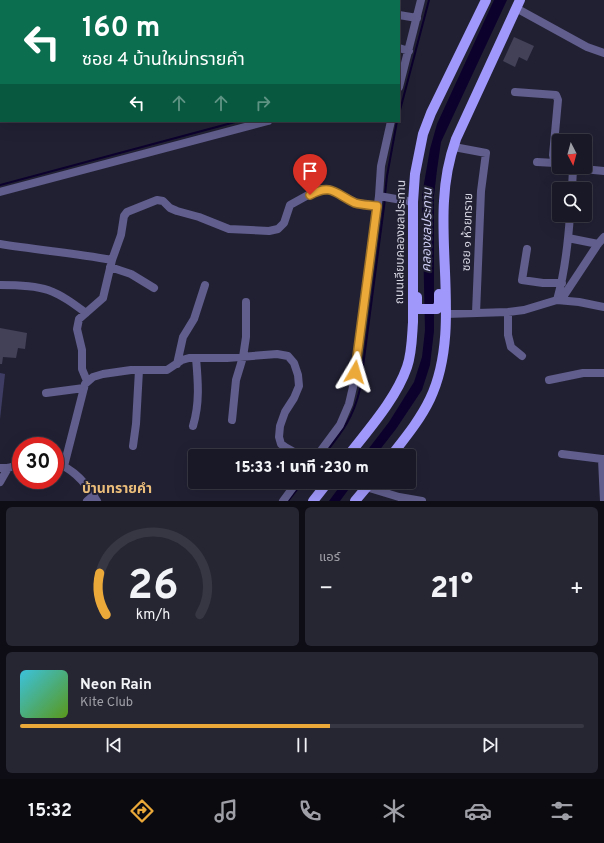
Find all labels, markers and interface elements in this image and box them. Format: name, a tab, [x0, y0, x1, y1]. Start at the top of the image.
text: 160 m	[82, 11, 160, 47]
icon: left	[16, 16, 68, 68]
text: ซอย 4 บ้านใหม่ทรายคำ	[82, 49, 245, 72]
icon: left	[126, 92, 148, 114]
icon: ahead	[168, 92, 190, 114]
icon: ahead	[210, 92, 232, 114]
icon: right	[252, 92, 274, 114]
north arrow	[552, 134, 592, 174]
map controls	[552, 134, 592, 222]
pin	[293, 154, 327, 195]
icon: arrive	[299, 160, 321, 182]
street label: ถนนเลียบคลองชลประทาน	[392, 180, 410, 304]
button: search	[552, 182, 592, 222]
water label: คลองชลประทาน	[419, 187, 437, 272]
street label: ซอย ๑ ห้วยทราย	[459, 193, 477, 271]
position arrow	[334, 351, 376, 393]
speed limit sign: 30	[12, 437, 64, 489]
text: 15:33 · 1 นาที · 230 m	[235, 459, 369, 478]
district label: บ้านทรายคำ	[82, 481, 152, 498]
text: แอร์	[319, 550, 340, 566]
text: 26	[127, 560, 178, 613]
text: 21°	[430, 571, 473, 608]
text: −	[319, 576, 333, 603]
text: +	[570, 576, 584, 603]
text: km/h	[135, 605, 170, 623]
text: Neon Rain	[80, 676, 152, 695]
text: Kite Club	[80, 695, 133, 711]
icon: previous	[103, 734, 125, 756]
icon: pause	[291, 734, 313, 756]
icon: next	[479, 734, 501, 756]
icon: directions	[128, 797, 156, 825]
icon: music	[212, 797, 240, 825]
icon: phone	[296, 797, 324, 825]
icon: climate	[380, 797, 408, 825]
icon: car	[464, 797, 492, 825]
icon: filters	[548, 797, 576, 825]
text: 15:32	[28, 800, 72, 823]

